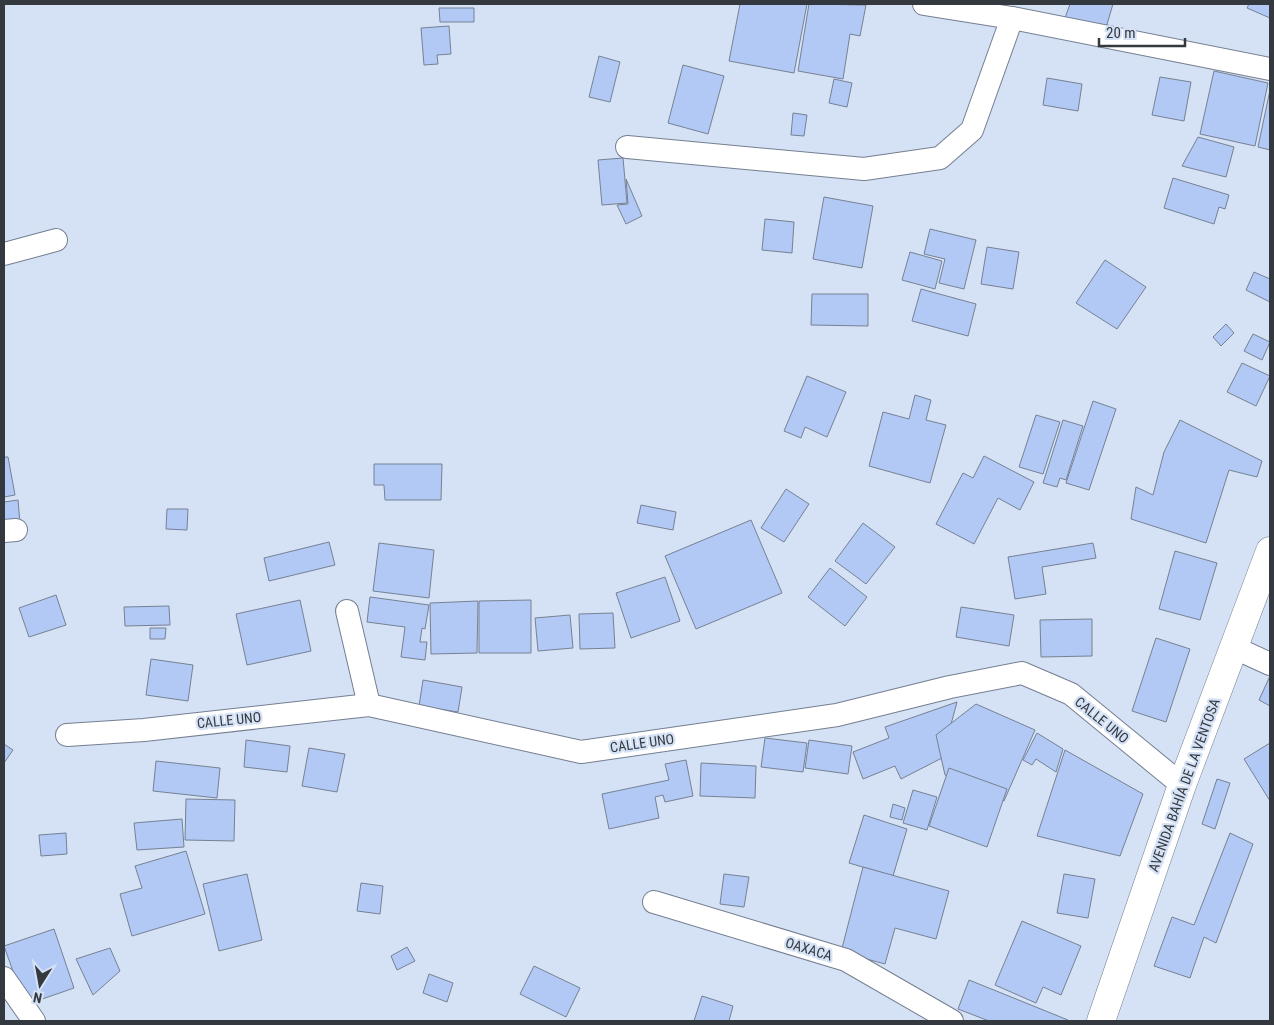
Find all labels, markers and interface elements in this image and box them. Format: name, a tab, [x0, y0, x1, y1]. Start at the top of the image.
scale bar	[1099, 15, 1185, 47]
text: 20 m	[1106, 24, 1136, 42]
street label: CALLE UNO	[1072, 694, 1132, 746]
street label: AVENIDA BAHÍA DE LA VENTOSA	[1144, 696, 1223, 874]
street label: CALLE UNO	[196, 709, 262, 731]
street label: CALLE UNO	[609, 731, 675, 755]
street label: OAXACA	[784, 934, 834, 964]
north arrow	[15, 960, 65, 1010]
text: N	[32, 989, 43, 1006]

